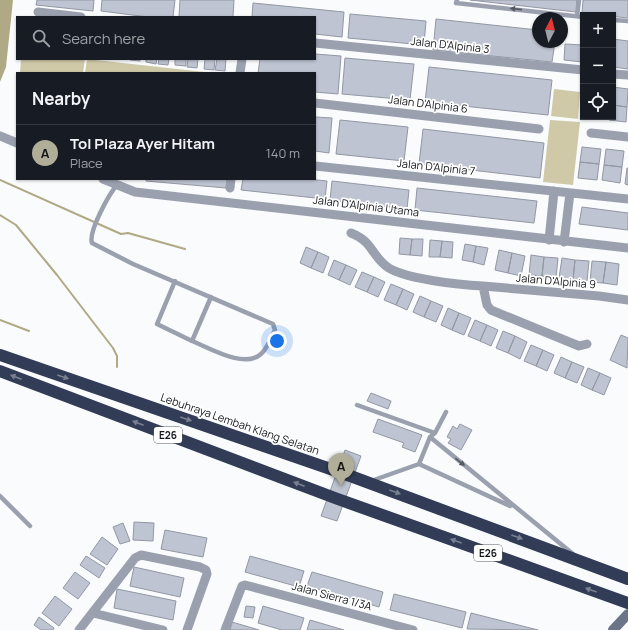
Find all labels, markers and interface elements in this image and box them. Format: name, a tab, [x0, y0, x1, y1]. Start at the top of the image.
one-way arrow	[510, 6, 522, 12]
north arrow	[532, 12, 568, 48]
map controls	[580, 12, 616, 120]
button: +	[580, 12, 616, 48]
search box	[16, 16, 316, 60]
icon: search	[30, 27, 52, 49]
text: Search here	[62, 28, 145, 49]
street label: Jalan D'Alpinia 3	[410, 33, 490, 56]
button: −	[580, 48, 616, 84]
button: locate	[580, 84, 616, 120]
text: Nearby	[32, 87, 90, 110]
street label: Jalan D'Alpinia 6	[387, 91, 469, 116]
text: Tol Plaza Ayer Hitam	[70, 133, 215, 154]
text: A	[41, 144, 49, 162]
text: 140 m	[266, 144, 300, 162]
text: Place	[70, 154, 103, 172]
street label: Jalan D'Alpinia 7	[396, 155, 476, 178]
street label: Jalan D'Alpinia Utama	[312, 192, 420, 219]
street label: Jalan D'Alpinia 9	[516, 270, 597, 291]
your location	[267, 331, 287, 351]
one-way arrow	[10, 374, 22, 380]
one-way arrow	[58, 374, 70, 380]
street label: Lebuhraya Lembah Klang Selatan	[159, 389, 322, 458]
one-way arrow	[181, 416, 193, 422]
one-way arrow	[131, 420, 143, 426]
road number: E26	[154, 427, 182, 443]
pin: A	[328, 453, 354, 486]
one-way arrow	[455, 458, 466, 467]
one-way arrow	[292, 481, 304, 487]
one-way arrow	[389, 490, 401, 496]
one-way arrow	[511, 535, 523, 541]
one-way arrow	[449, 538, 461, 544]
road number: E26	[474, 545, 502, 561]
street label: Jalan Sierra 1/3A	[291, 578, 374, 613]
one-way arrow	[585, 587, 597, 593]

